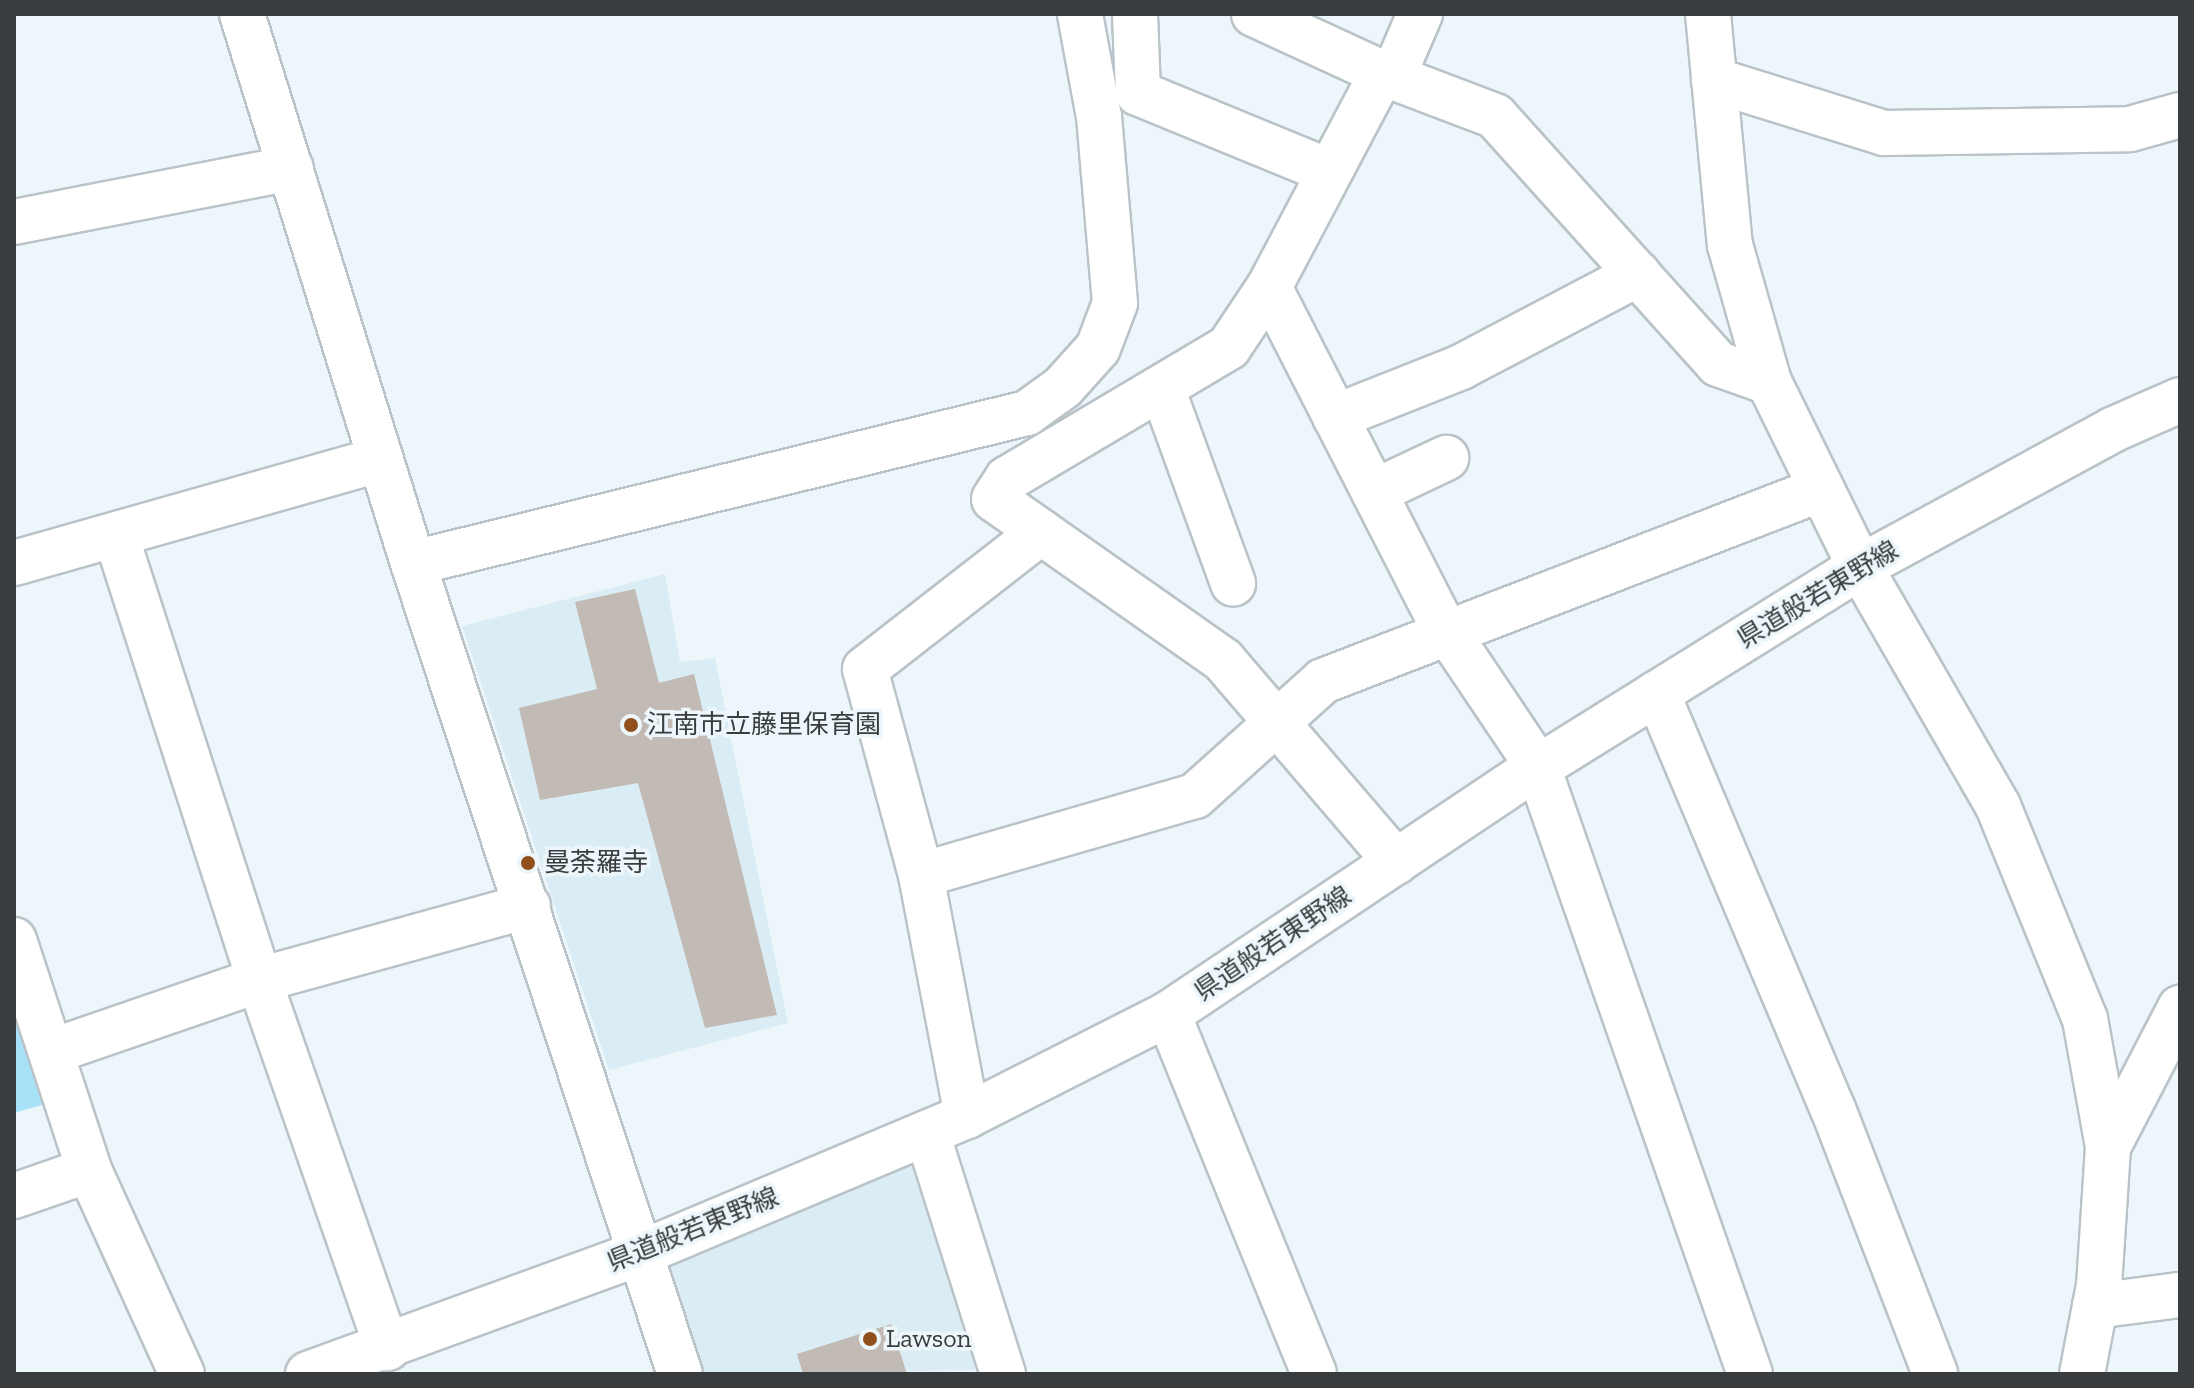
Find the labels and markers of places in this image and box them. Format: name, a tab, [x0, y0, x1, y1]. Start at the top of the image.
place label: 江南市立藤里保育園	[647, 709, 881, 741]
marker: 江南市立藤里保育園	[622, 716, 640, 734]
place label: 曼荼羅寺	[544, 847, 648, 879]
marker: 曼荼羅寺	[519, 854, 537, 872]
place label: Lawson	[886, 1323, 971, 1355]
marker: Lawson	[861, 1330, 879, 1348]

